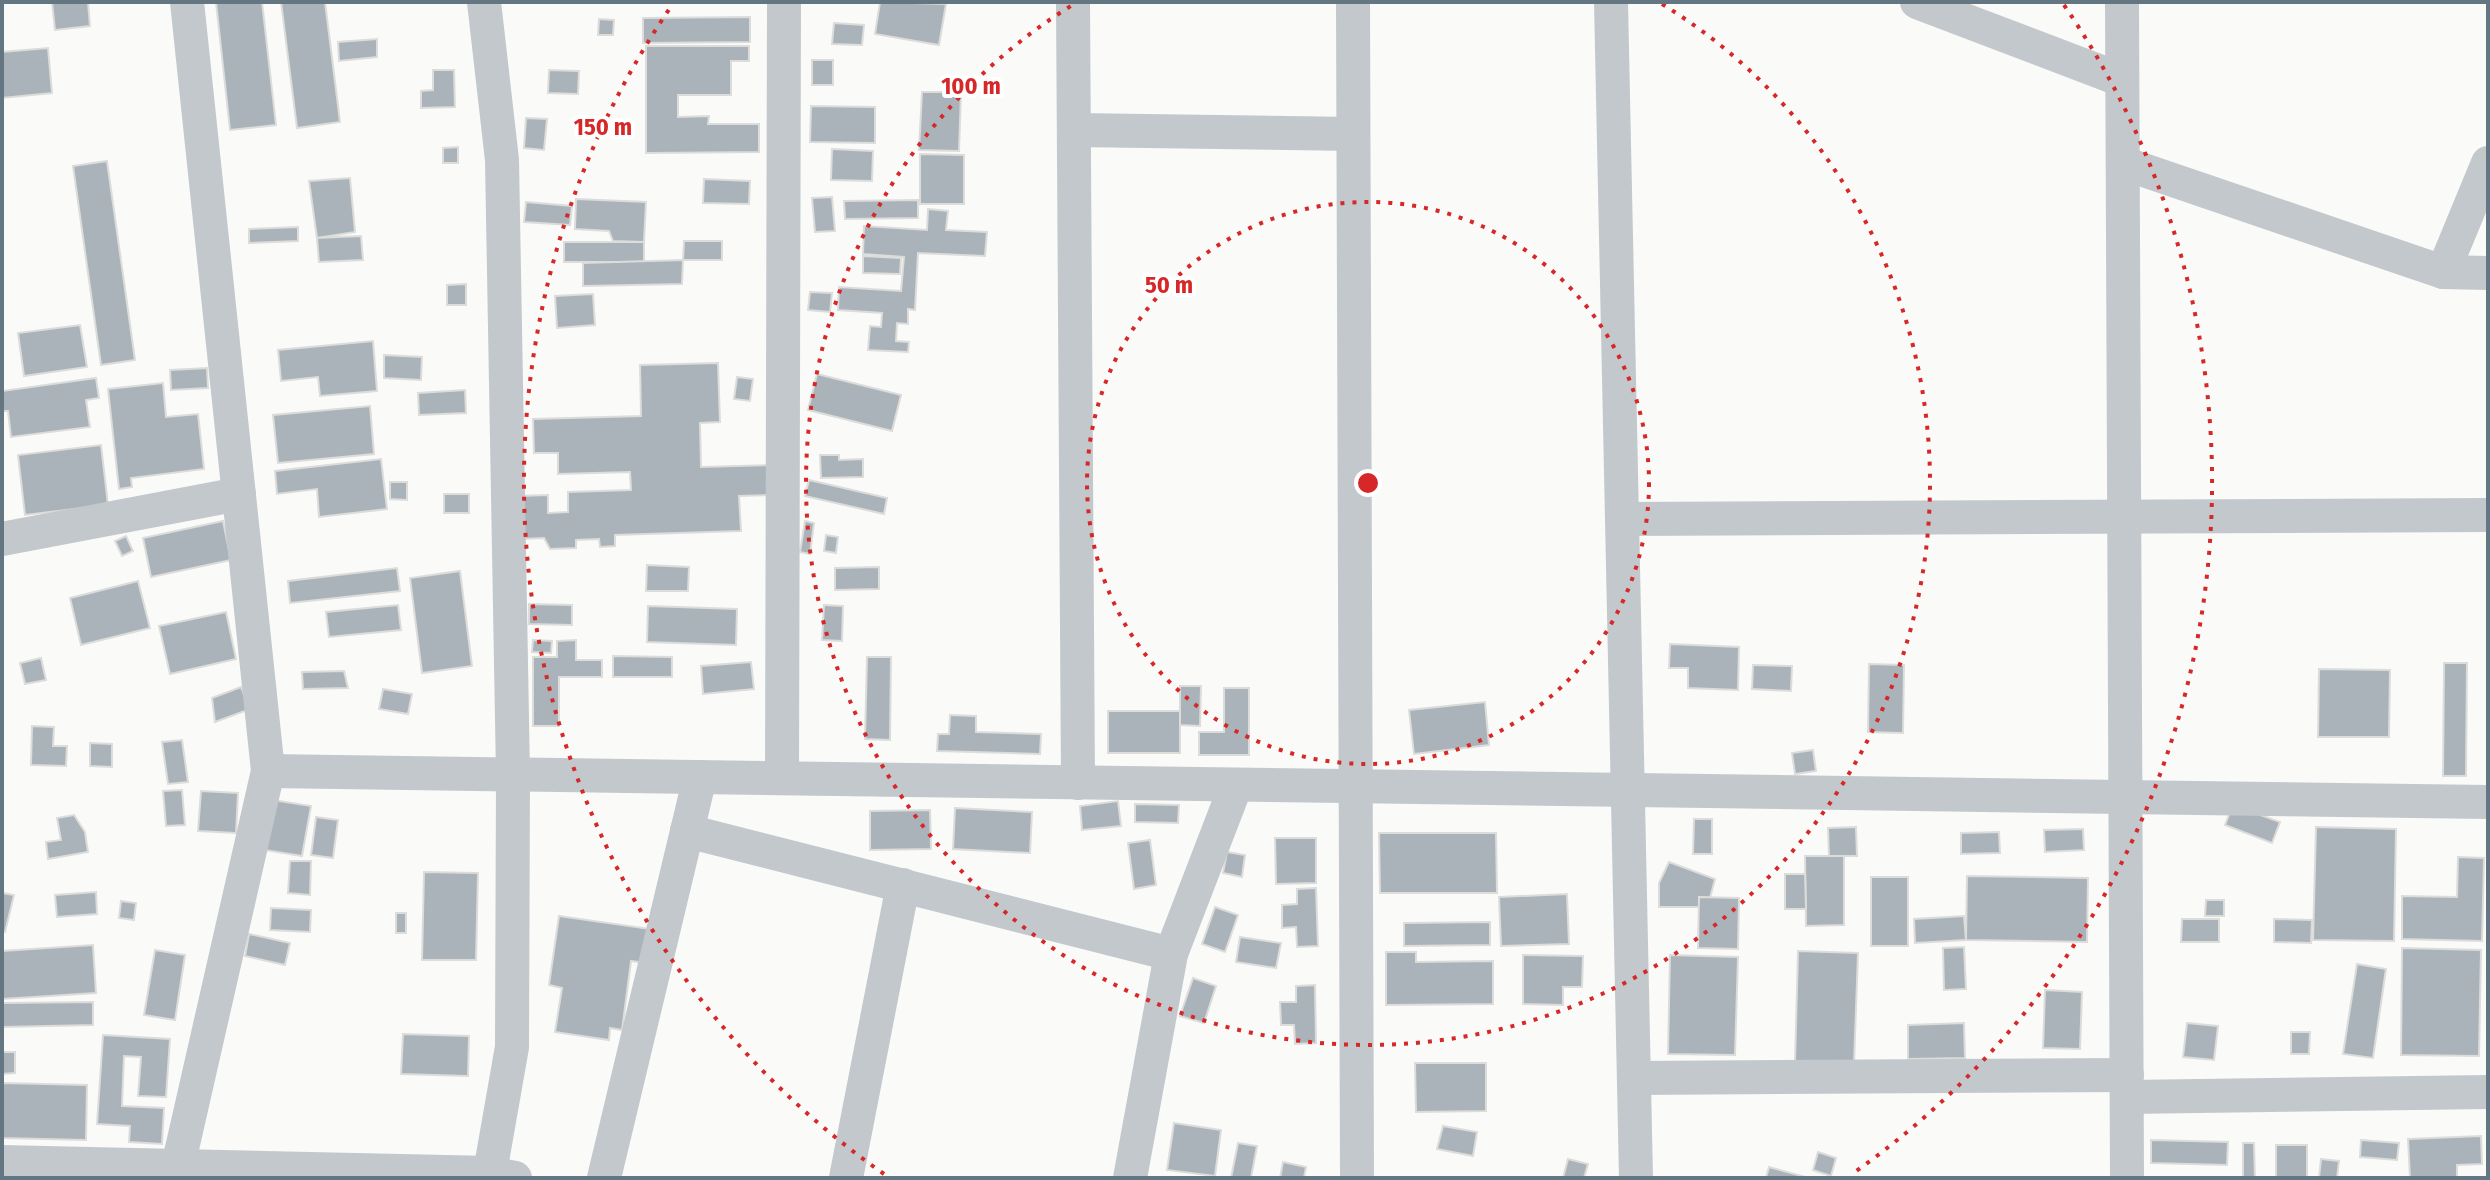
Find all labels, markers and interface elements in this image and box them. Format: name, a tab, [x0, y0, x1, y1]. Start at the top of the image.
text: 100 m	[941, 72, 1001, 100]
text: 150 m	[574, 113, 632, 141]
text: 50 m	[1145, 271, 1193, 299]
centre of rings	[1354, 469, 1382, 497]

